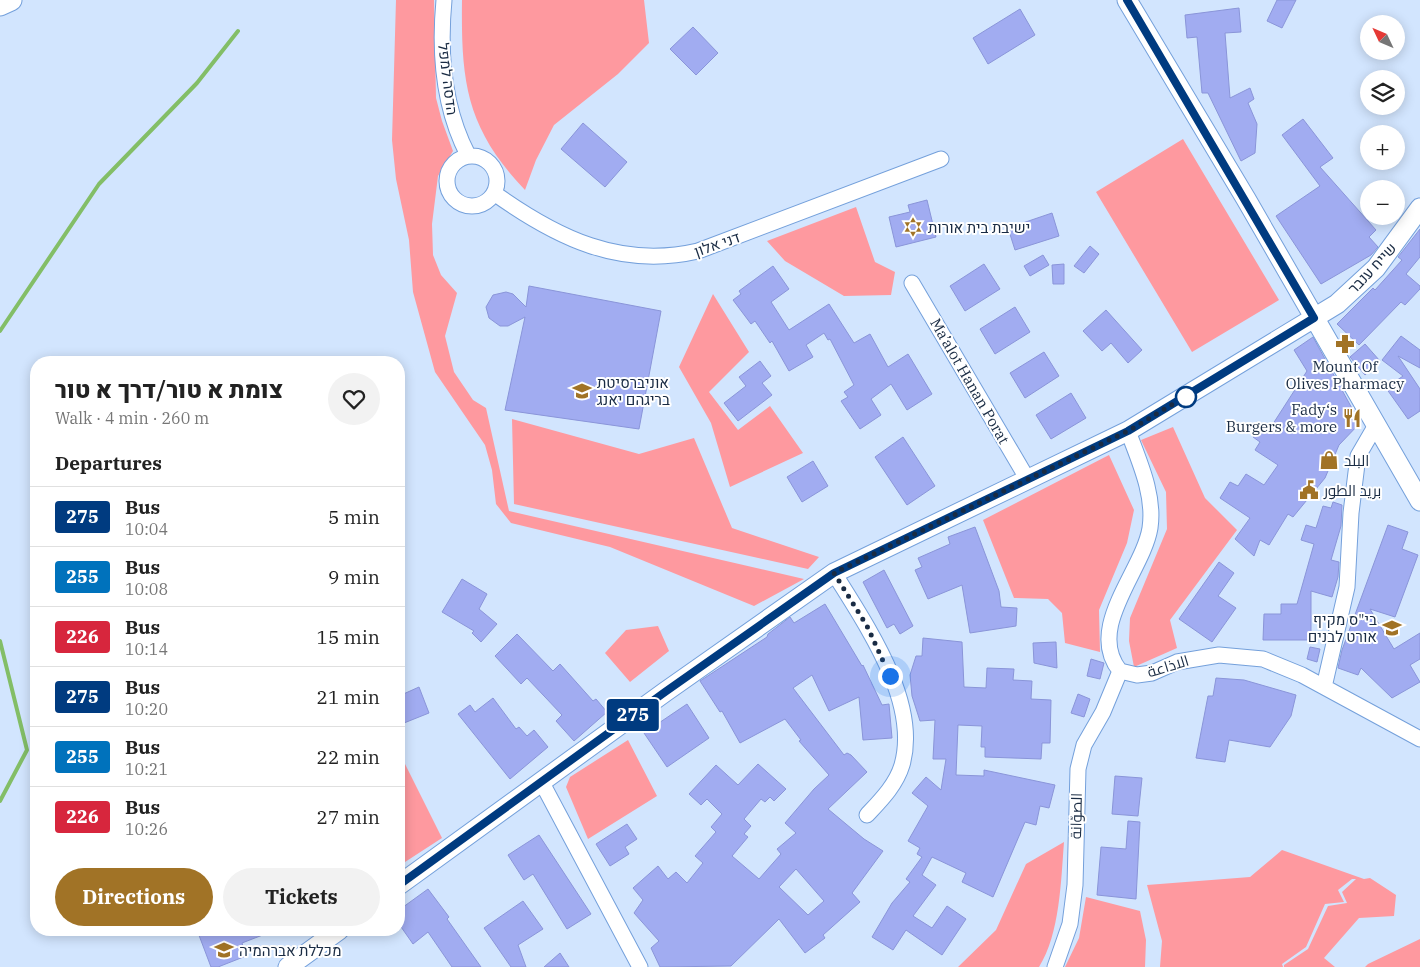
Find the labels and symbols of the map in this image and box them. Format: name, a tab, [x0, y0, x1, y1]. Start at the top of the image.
north arrow	[1360, 15, 1405, 60]
street label: הדסה למפל	[434, 42, 462, 116]
synagogue icon: ישיבת בית אורות	[902, 216, 924, 238]
place label: ישיבת בית אורות	[928, 218, 1030, 237]
street label: דני אלון	[692, 227, 743, 261]
street label: שייח ענבר	[1344, 239, 1400, 297]
street label: Ma’alot Hanan Porat	[926, 315, 1014, 447]
pharmacy icon: Mount Of Olives Pharmacy	[1334, 333, 1356, 355]
place label: Mount Of Olives Pharmacy	[1286, 357, 1404, 393]
place label: אוניברסיטת בריגהם יאנג	[597, 373, 670, 409]
school or university icon: אוניברסיטת בריגהם יאנג	[571, 380, 593, 402]
unlabelled marker	[1175, 386, 1197, 408]
place label: Fady‘s Burgers & more	[1226, 400, 1337, 436]
restaurant icon: Fady‘s Burgers & more	[1341, 407, 1363, 429]
shop icon: البلد	[1318, 449, 1340, 471]
place label: البلد	[1344, 451, 1369, 470]
public building icon: بريد الطور	[1298, 479, 1320, 501]
place label: بريد الطور	[1323, 481, 1381, 500]
place label: בי"ס מקיף אורט לבנים	[1308, 610, 1377, 646]
school or university icon: בי"ס מקיף אורט לבנים	[1381, 617, 1403, 639]
street label: الاذاعة	[1145, 651, 1191, 681]
your location	[878, 664, 903, 689]
line badge: 275	[604, 699, 662, 731]
street label: الصوّانة	[1066, 793, 1086, 839]
school or university icon: מכללת אברהמיה	[213, 939, 235, 961]
place label: מכללת אברהמיה	[239, 941, 341, 960]

